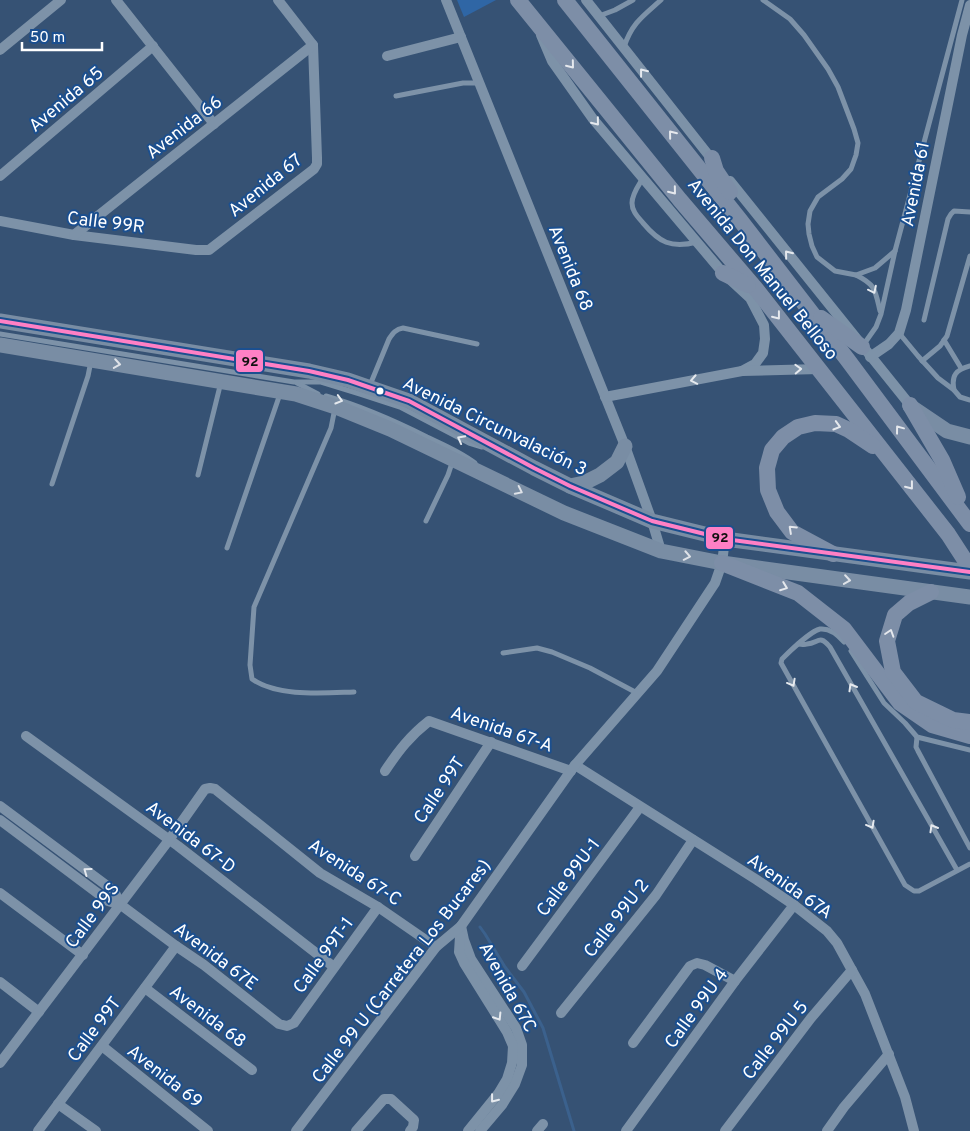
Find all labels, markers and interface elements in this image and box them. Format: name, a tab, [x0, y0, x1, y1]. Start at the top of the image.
scale bar	[22, 20, 102, 52]
text: 50 m	[30, 29, 65, 48]
one-way arrow	[566, 59, 574, 68]
street label: Avenida 65	[25, 62, 109, 138]
one-way arrow	[641, 69, 649, 78]
street label: Avenida 66	[142, 91, 228, 165]
one-way arrow	[590, 116, 598, 125]
one-way arrow	[668, 130, 677, 139]
street label: Avenida 61	[897, 140, 936, 229]
street label: Avenida 67	[224, 149, 308, 223]
street label: Avenida Don Manuel Belloso	[681, 175, 842, 365]
one-way arrow	[668, 186, 677, 195]
street label: Calle 99R	[66, 207, 146, 240]
street label: Avenida 68	[542, 222, 597, 315]
one-way arrow	[786, 251, 794, 260]
one-way arrow	[867, 285, 877, 294]
one-way arrow	[772, 310, 780, 319]
line badge: 92	[235, 349, 264, 373]
text: 92	[241, 354, 259, 371]
one-way arrow	[113, 359, 122, 369]
one-way arrow	[794, 364, 802, 375]
street label: Avenida Circunvalación 3	[398, 373, 590, 482]
one-way arrow	[690, 374, 698, 385]
unlabelled marker	[375, 386, 385, 396]
one-way arrow	[334, 394, 342, 404]
one-way arrow	[833, 420, 841, 431]
one-way arrow	[896, 425, 905, 435]
one-way arrow	[457, 435, 466, 445]
one-way arrow	[904, 480, 912, 489]
one-way arrow	[514, 485, 523, 496]
line badge: 92	[705, 526, 734, 550]
one-way arrow	[788, 526, 797, 535]
text: 92	[711, 530, 729, 547]
one-way arrow	[682, 550, 691, 561]
one-way arrow	[844, 574, 852, 585]
one-way arrow	[779, 581, 788, 592]
one-way arrow	[884, 629, 894, 638]
one-way arrow	[786, 678, 796, 687]
one-way arrow	[849, 683, 859, 692]
street label: Avenida 67-A	[447, 702, 556, 759]
street label: Calle 99T	[409, 753, 471, 829]
street label: Avenida 67-D	[140, 797, 240, 880]
one-way arrow	[865, 819, 875, 828]
one-way arrow	[929, 824, 939, 833]
street label: Calle 99U-1	[532, 834, 606, 922]
street label: Avenida 67-C	[303, 835, 405, 912]
street label: Avenida 67A	[742, 849, 836, 925]
street label: Calle 99 U (Carretera Los Bucares)	[308, 855, 497, 1088]
one-way arrow	[83, 868, 93, 877]
street label: Calle 99U 2	[579, 875, 655, 963]
street label: Calle 99S	[61, 878, 125, 953]
street label: Calle 99T-1	[289, 913, 360, 999]
street label: Avenida 67E	[169, 918, 262, 996]
street label: Avenida 67C	[472, 939, 541, 1037]
street label: Calle 99U 4	[660, 964, 734, 1054]
street label: Avenida 68	[164, 981, 250, 1054]
street label: Calle 99T	[63, 993, 127, 1067]
street label: Calle 99U 5	[738, 997, 814, 1085]
one-way arrow	[491, 1011, 501, 1020]
street label: Avenida 69	[122, 1041, 207, 1114]
one-way arrow	[491, 1093, 499, 1102]

